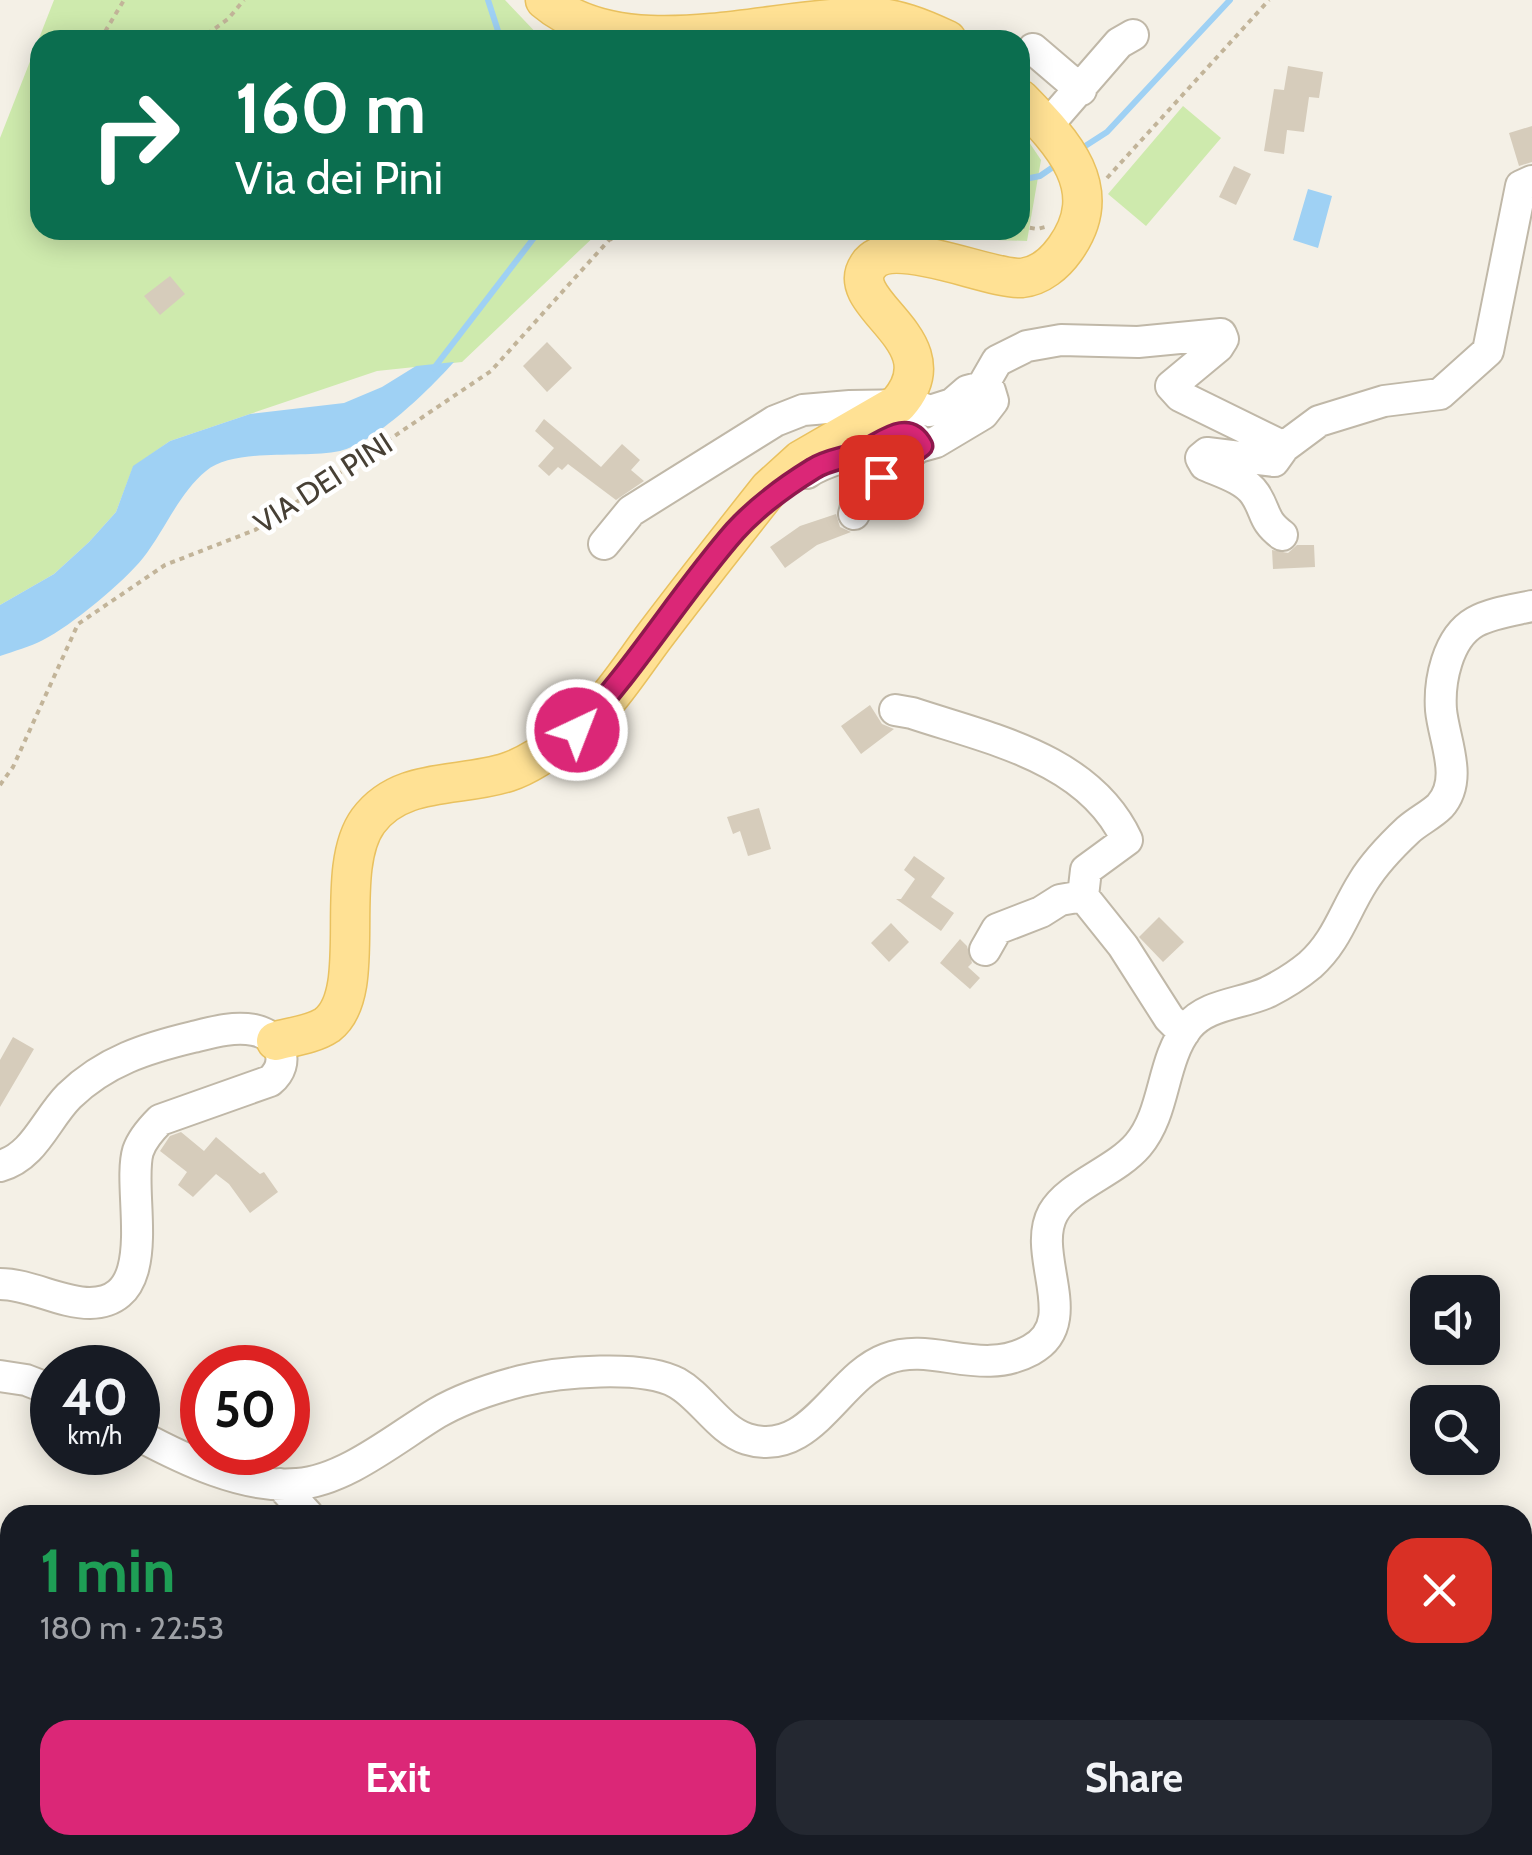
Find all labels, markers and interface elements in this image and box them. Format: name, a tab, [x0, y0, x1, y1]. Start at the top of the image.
text: 160 m	[235, 65, 426, 151]
icon: right	[70, 70, 200, 200]
text: Via dei Pini	[235, 151, 443, 205]
street label: VIA DEI PINI	[247, 425, 399, 541]
pin	[839, 435, 924, 520]
icon: arrive	[854, 450, 909, 505]
position arrow	[525, 678, 629, 782]
map controls	[1410, 1275, 1500, 1475]
button: sound	[1410, 1275, 1500, 1365]
speed limit sign: 50	[180, 1345, 310, 1475]
text: 40	[62, 1367, 128, 1428]
button: search	[1410, 1385, 1500, 1475]
text: km/h	[68, 1420, 122, 1450]
text: 1 min	[40, 1534, 175, 1607]
button: close	[1387, 1538, 1492, 1643]
text: 180 m · 22:53	[40, 1608, 224, 1647]
button: Exit	[40, 1720, 756, 1835]
button: Share	[776, 1720, 1492, 1835]

